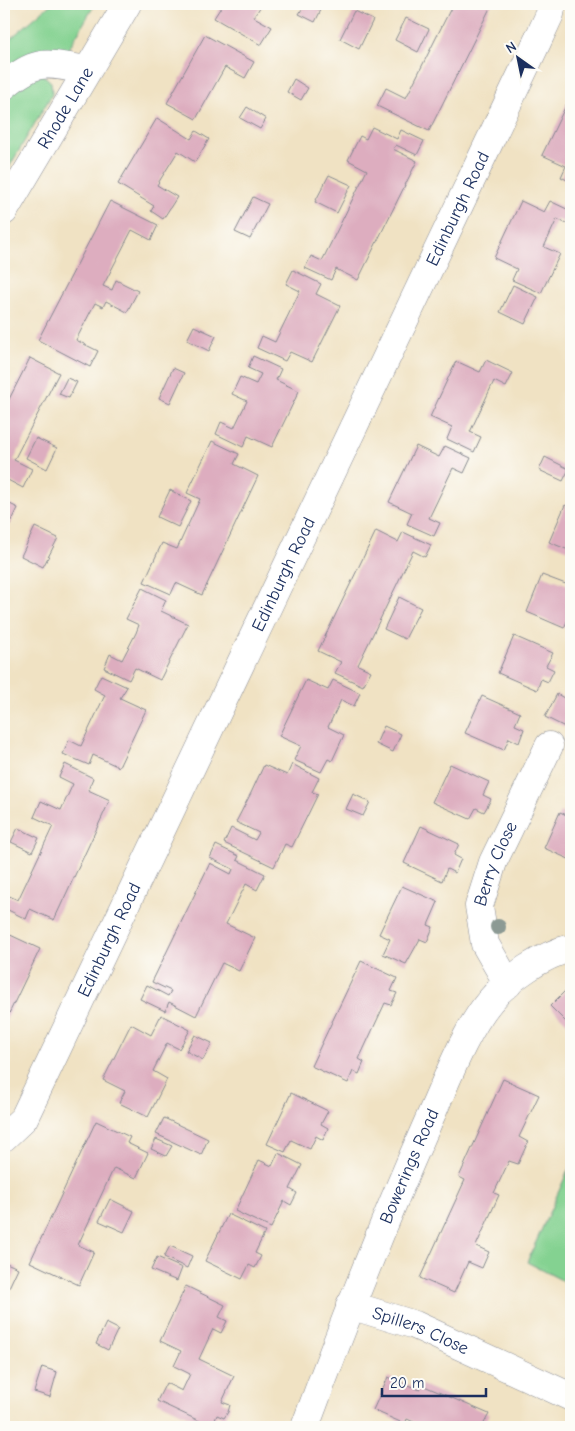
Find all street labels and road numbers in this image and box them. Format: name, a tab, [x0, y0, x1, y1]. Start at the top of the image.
street label: Rhode Lane	[33, 63, 98, 153]
street label: Edinburgh Road	[422, 148, 494, 269]
street label: Edinburgh Road	[248, 514, 320, 635]
street label: Berry Close	[470, 818, 522, 909]
street label: Edinburgh Road	[73, 880, 146, 1001]
street label: Bowerings Road	[375, 1106, 444, 1227]
street label: Spillers Close	[370, 1302, 472, 1359]

